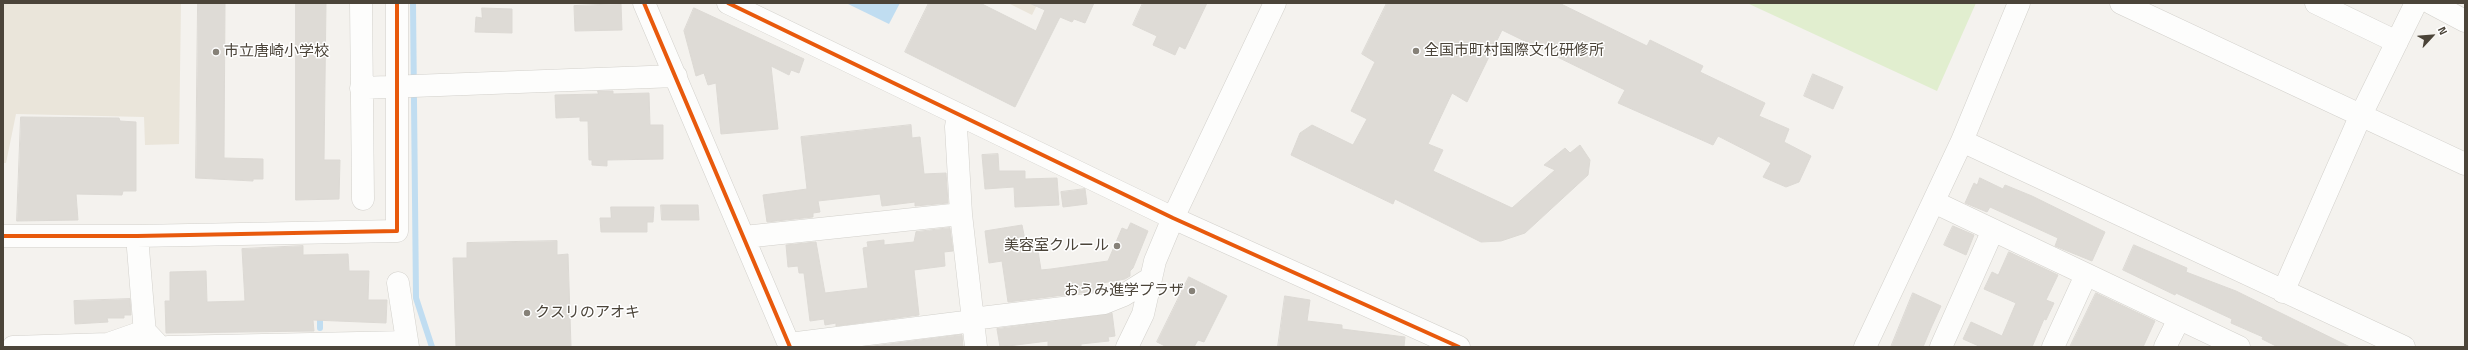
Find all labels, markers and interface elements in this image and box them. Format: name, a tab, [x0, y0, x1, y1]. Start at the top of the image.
north arrow	[2412, 16, 2452, 56]
text: N	[2434, 24, 2452, 38]
place label: 全国市町村国際文化研修所	[1424, 42, 1604, 60]
place label: 市立唐崎小学校	[224, 43, 329, 61]
marker: 全国市町村国際文化研修所	[1411, 46, 1421, 56]
marker: 市立唐崎小学校	[211, 47, 221, 57]
place label: 美容室クルール	[1004, 237, 1109, 255]
marker: 美容室クルール	[1112, 241, 1122, 251]
place label: おうみ進学プラザ	[1064, 282, 1184, 300]
marker: おうみ進学プラザ	[1187, 286, 1197, 296]
place label: クスリのアオキ	[535, 304, 640, 322]
marker: クスリのアオキ	[522, 308, 532, 318]

